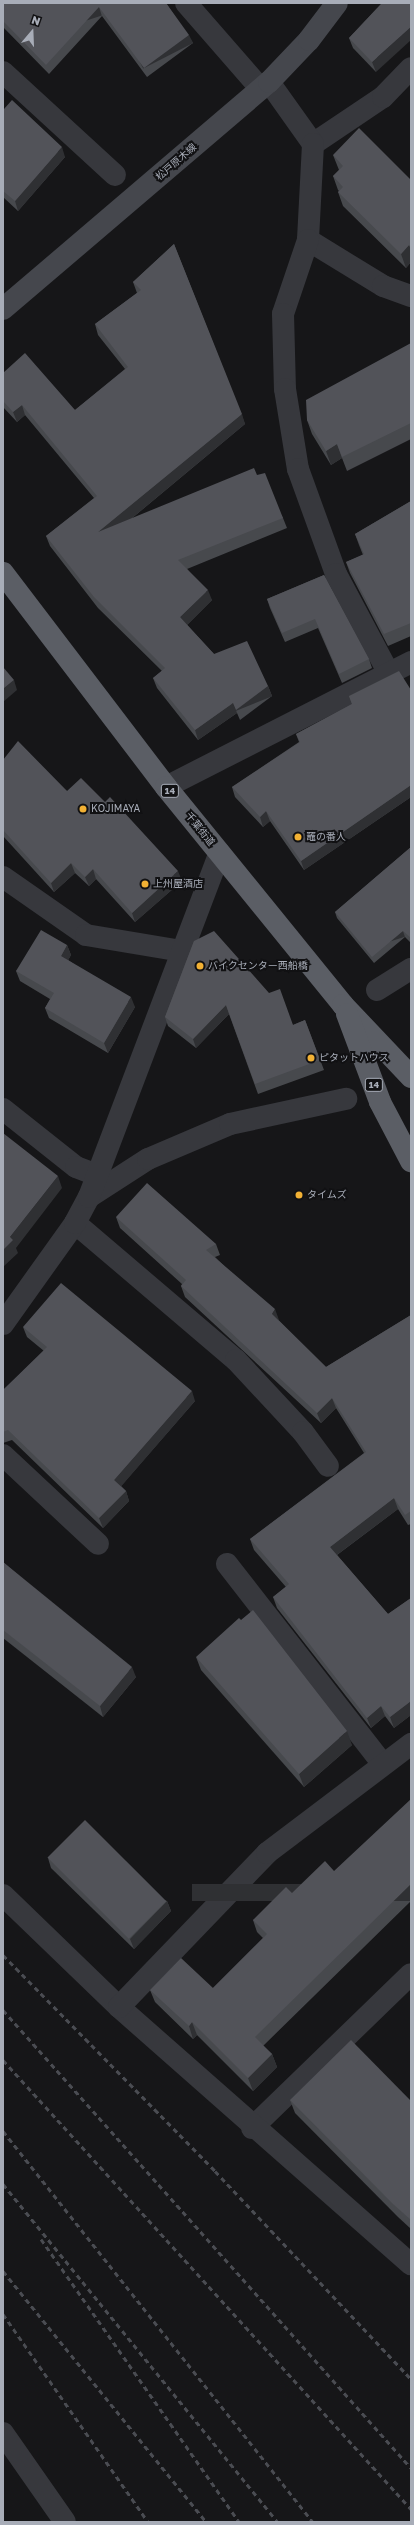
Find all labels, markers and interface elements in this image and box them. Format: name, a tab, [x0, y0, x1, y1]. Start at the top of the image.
north arrow	[12, 12, 52, 52]
text: N	[30, 13, 42, 28]
street label: 松戸原木線	[153, 141, 199, 183]
road number: 14	[160, 784, 180, 798]
place label: KOJIMAYA	[91, 803, 140, 815]
marker: KOJIMAYA	[78, 804, 88, 814]
street label: 千葉街道	[183, 810, 217, 848]
place label: 竈の番人	[306, 831, 346, 843]
marker: 竈の番人	[293, 832, 303, 842]
place label: 上州屋酒店	[153, 878, 203, 890]
marker: 上州屋酒店	[140, 879, 150, 889]
place label: バイクセンター西船橋	[208, 960, 308, 972]
marker: バイクセンター西船橋	[195, 961, 205, 971]
place label: ピタットハウス	[319, 1052, 389, 1064]
marker: ピタットハウス	[306, 1053, 316, 1063]
road number: 14	[364, 1078, 384, 1092]
place label: タイムズ	[307, 1189, 347, 1201]
marker: タイムズ	[294, 1190, 304, 1200]

